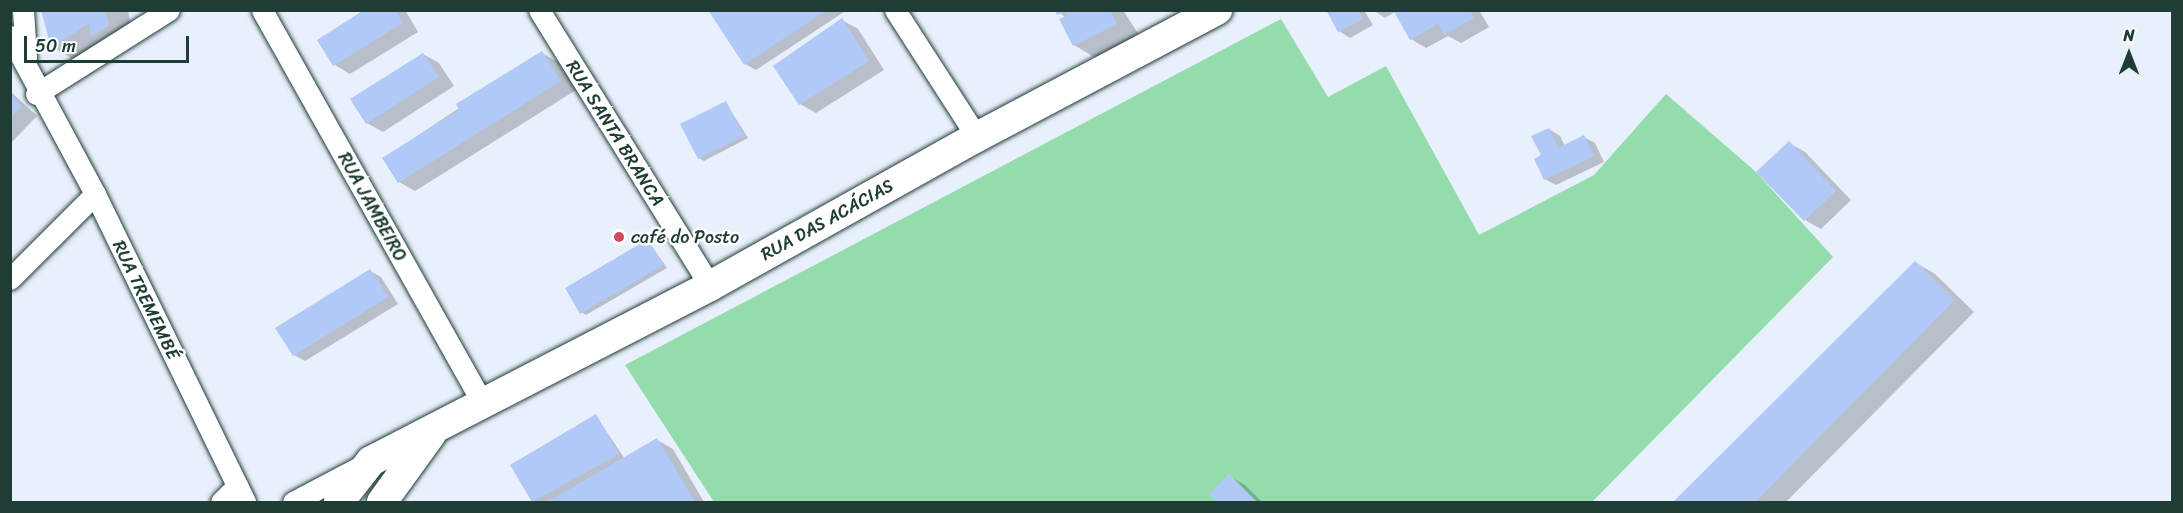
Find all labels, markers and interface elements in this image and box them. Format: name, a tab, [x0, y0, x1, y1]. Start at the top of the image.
text: N	[2123, 21, 2135, 50]
scale bar	[27, 24, 192, 62]
north arrow	[2099, 24, 2159, 84]
text: 50 m	[35, 30, 76, 62]
street label: RUA SANTA BRANCA	[562, 57, 668, 209]
street label: RUA JAMBEIRO	[333, 148, 411, 266]
street label: RUA DAS ACÁCIAS	[756, 174, 898, 266]
place label: café do Posto	[631, 226, 739, 248]
marker: café do Posto	[612, 230, 626, 244]
street label: RUA TREMEMBÉ	[108, 237, 184, 363]

